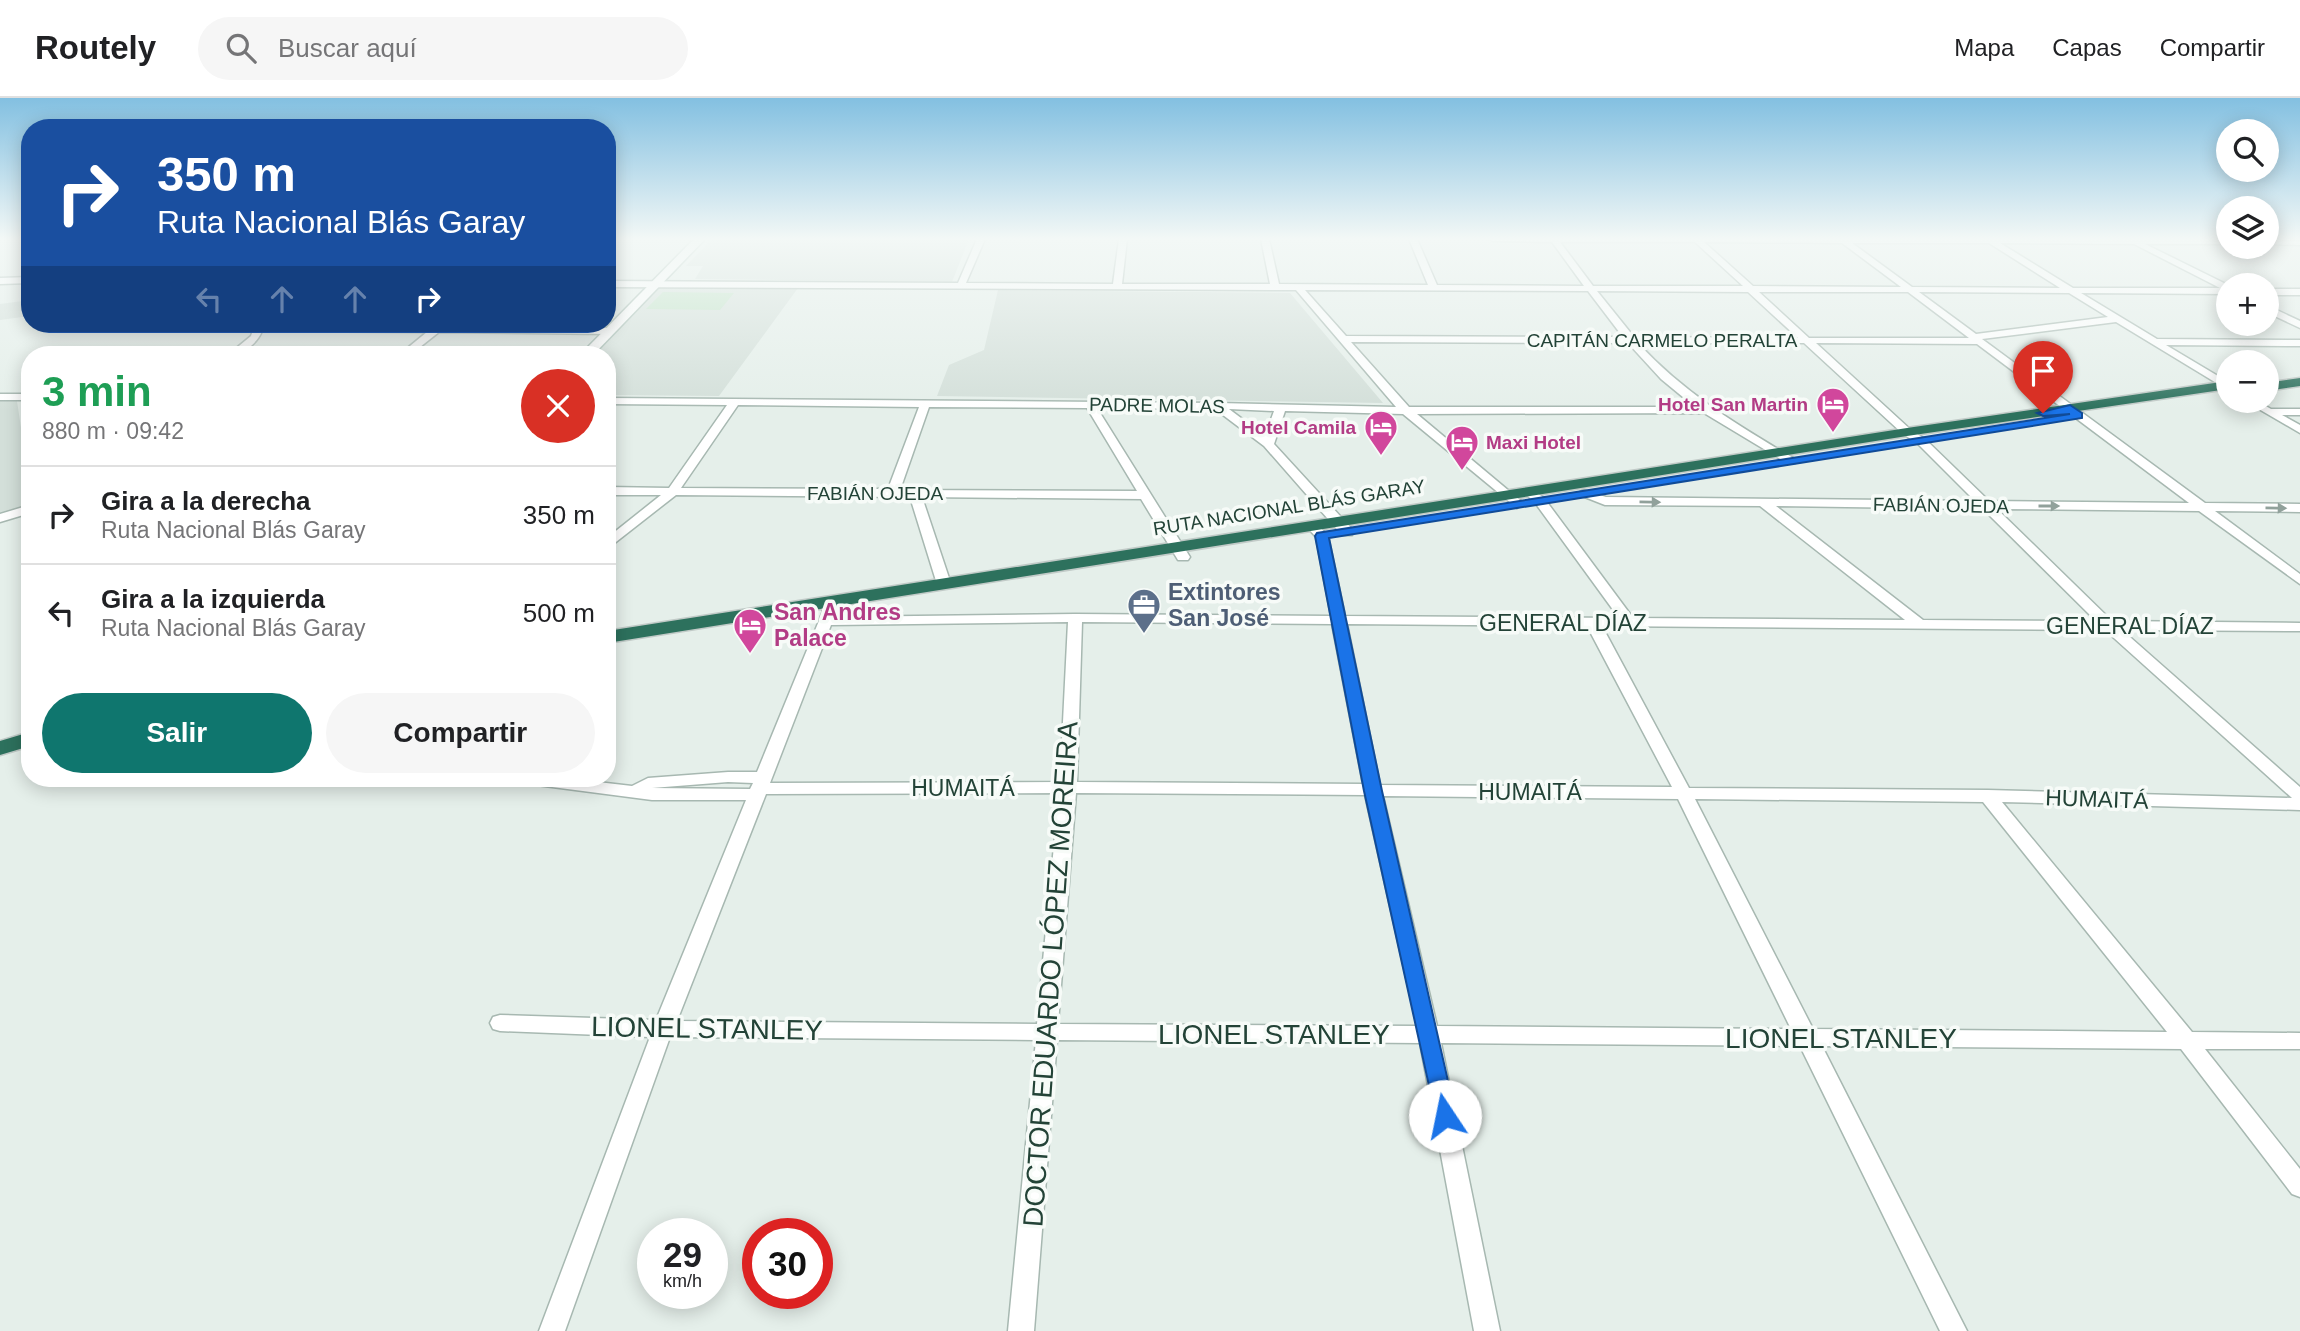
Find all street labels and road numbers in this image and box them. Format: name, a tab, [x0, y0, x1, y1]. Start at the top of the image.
street label: CAPITÁN CARMELO PERALTA	[1527, 330, 1798, 351]
street label: PADRE MOLAS	[1089, 394, 1225, 417]
street label: RUTA NACIONAL BLÁS GARAY	[1152, 476, 1427, 539]
street label: FABIÁN OJEDA	[807, 483, 943, 504]
street label: FABIÁN OJEDA	[1873, 494, 2010, 517]
street label: GENERAL DÍAZ	[1479, 610, 1647, 636]
street label: GENERAL DÍAZ	[2046, 613, 2214, 639]
street label: DOCTOR EDUARDO LÓPEZ MOREIRA	[1017, 720, 1084, 1228]
street label: HUMAITÁ	[911, 775, 1015, 801]
street label: HUMAITÁ	[1478, 779, 1582, 805]
street label: HUMAITÁ	[2045, 784, 2150, 814]
street label: LIONEL STANLEY	[591, 1011, 823, 1046]
street label: LIONEL STANLEY	[1158, 1019, 1390, 1050]
street label: LIONEL STANLEY	[1725, 1023, 1957, 1054]

